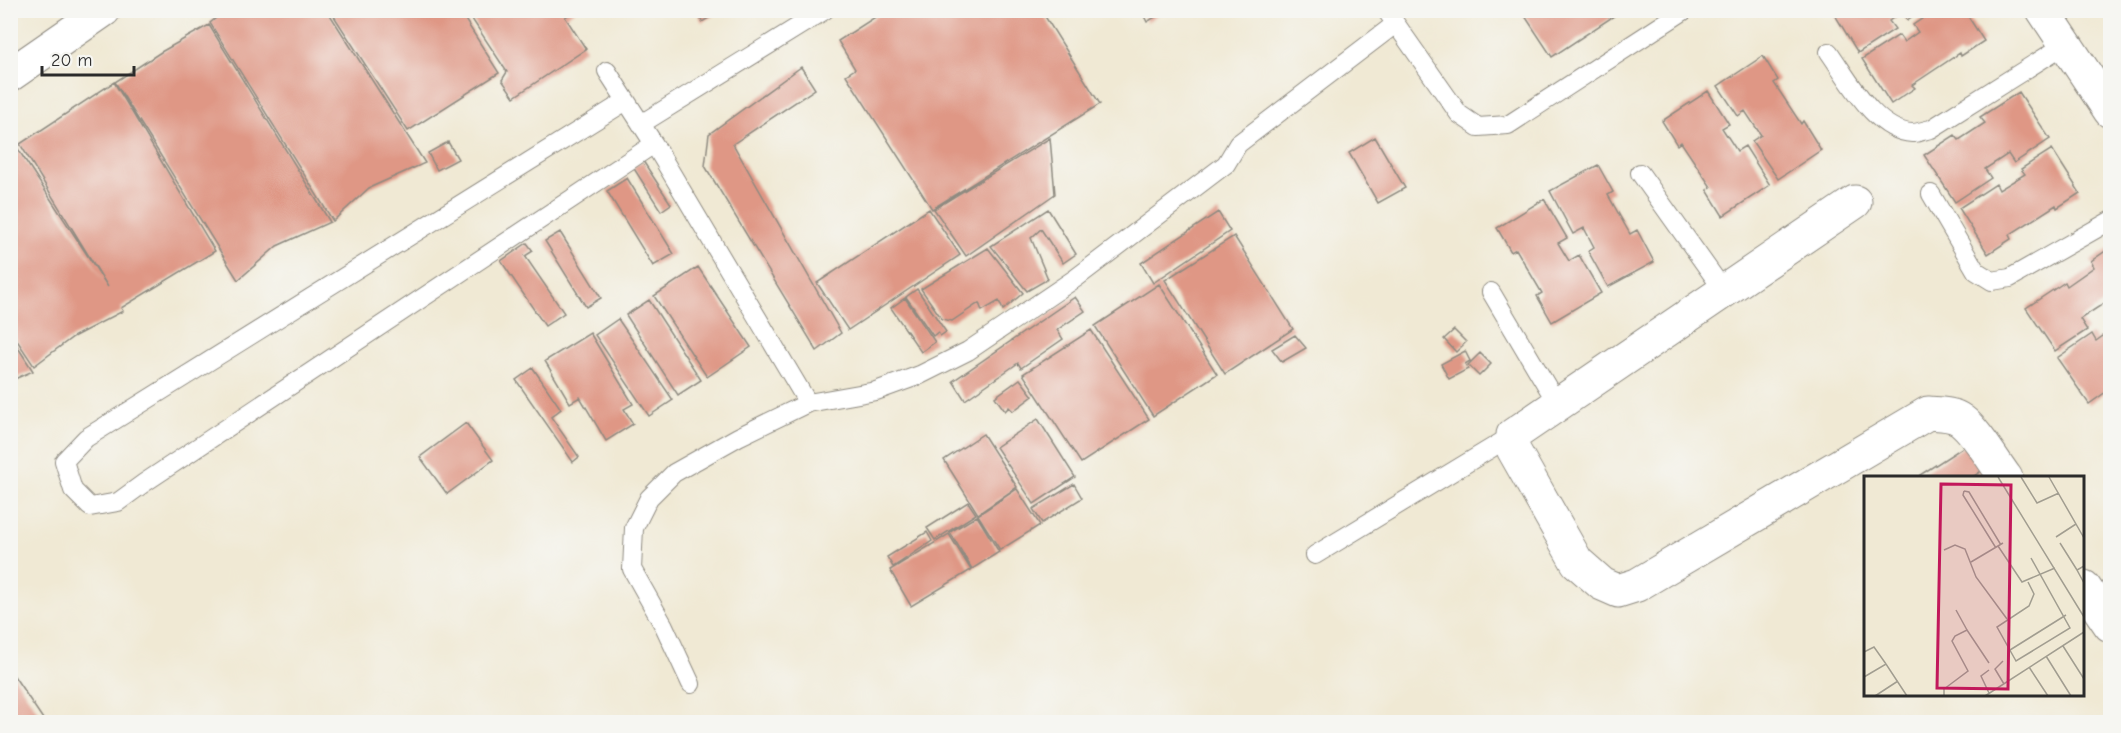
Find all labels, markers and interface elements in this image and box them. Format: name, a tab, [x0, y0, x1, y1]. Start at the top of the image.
scale bar	[42, 39, 134, 77]
text: 20 m	[51, 50, 92, 71]
inset map	[1864, 476, 2085, 697]

